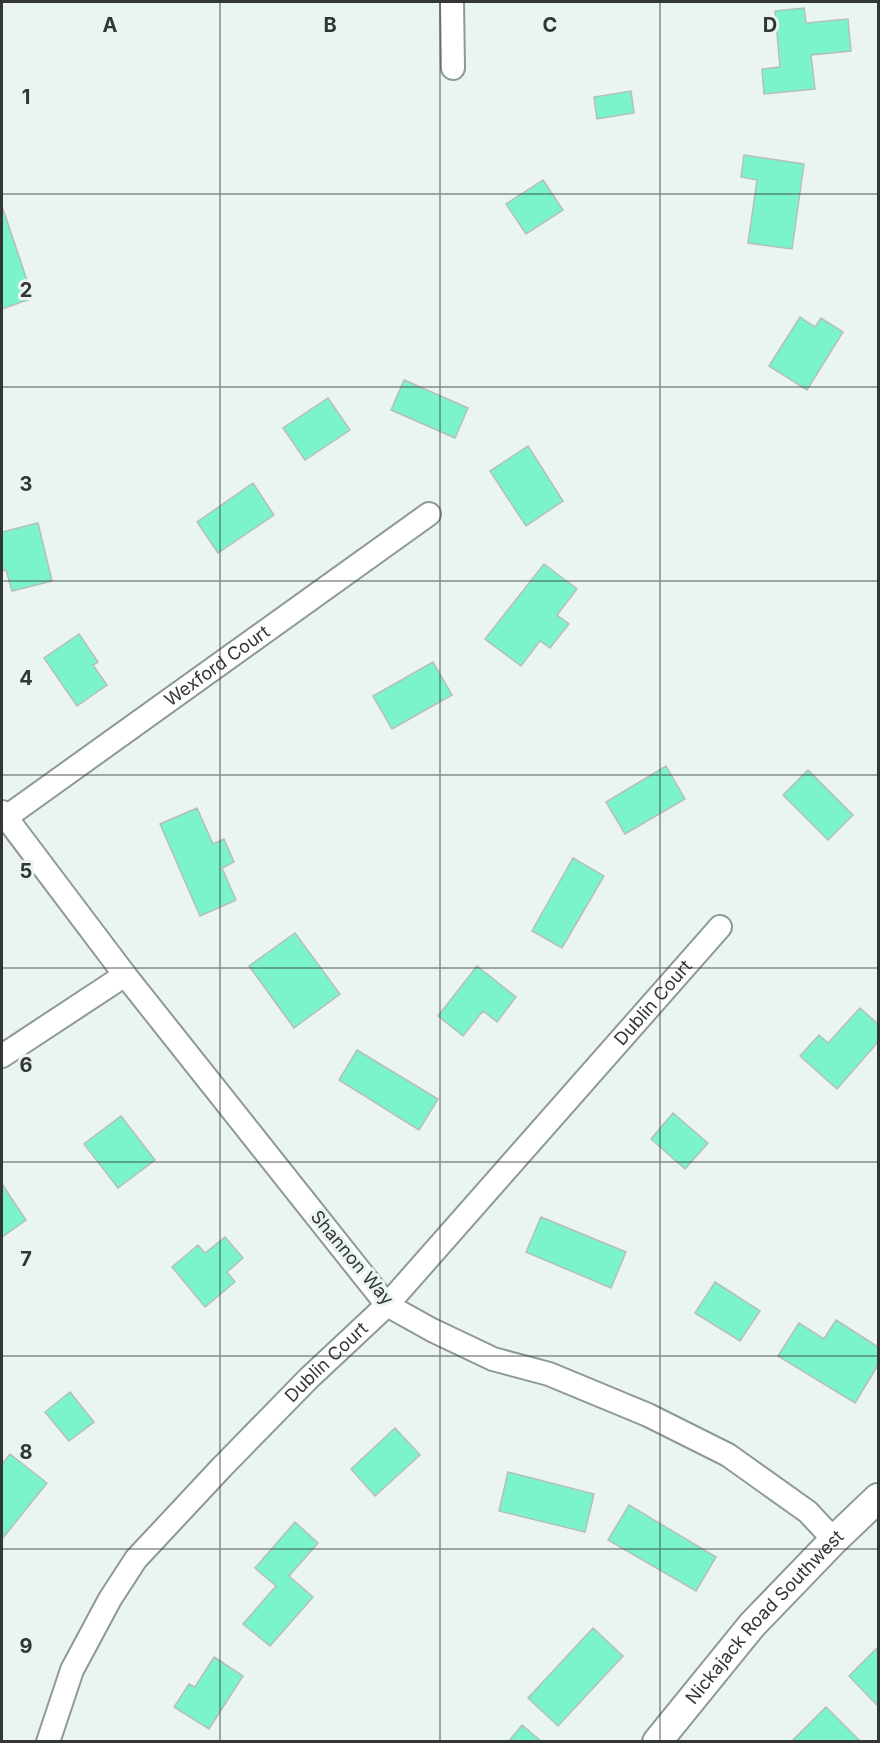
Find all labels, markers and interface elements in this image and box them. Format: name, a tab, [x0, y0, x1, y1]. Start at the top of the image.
text: A	[103, 13, 118, 37]
text: B	[323, 13, 337, 37]
text: C	[543, 13, 557, 37]
text: D	[763, 13, 777, 37]
text: 1	[22, 85, 30, 109]
text: 2	[20, 278, 32, 302]
text: 3	[20, 472, 32, 496]
street label: Wexford Court	[160, 621, 273, 710]
text: 4	[19, 666, 33, 690]
text: 5	[20, 859, 32, 883]
street label: Dublin Court	[610, 955, 696, 1050]
text: 6	[20, 1053, 33, 1077]
street label: Shannon Way	[307, 1206, 398, 1309]
text: 7	[20, 1247, 32, 1271]
street label: Dublin Court	[280, 1317, 372, 1406]
text: 8	[19, 1440, 33, 1464]
street label: Nickajack Road Southwest	[681, 1526, 848, 1708]
text: 9	[20, 1634, 33, 1658]

